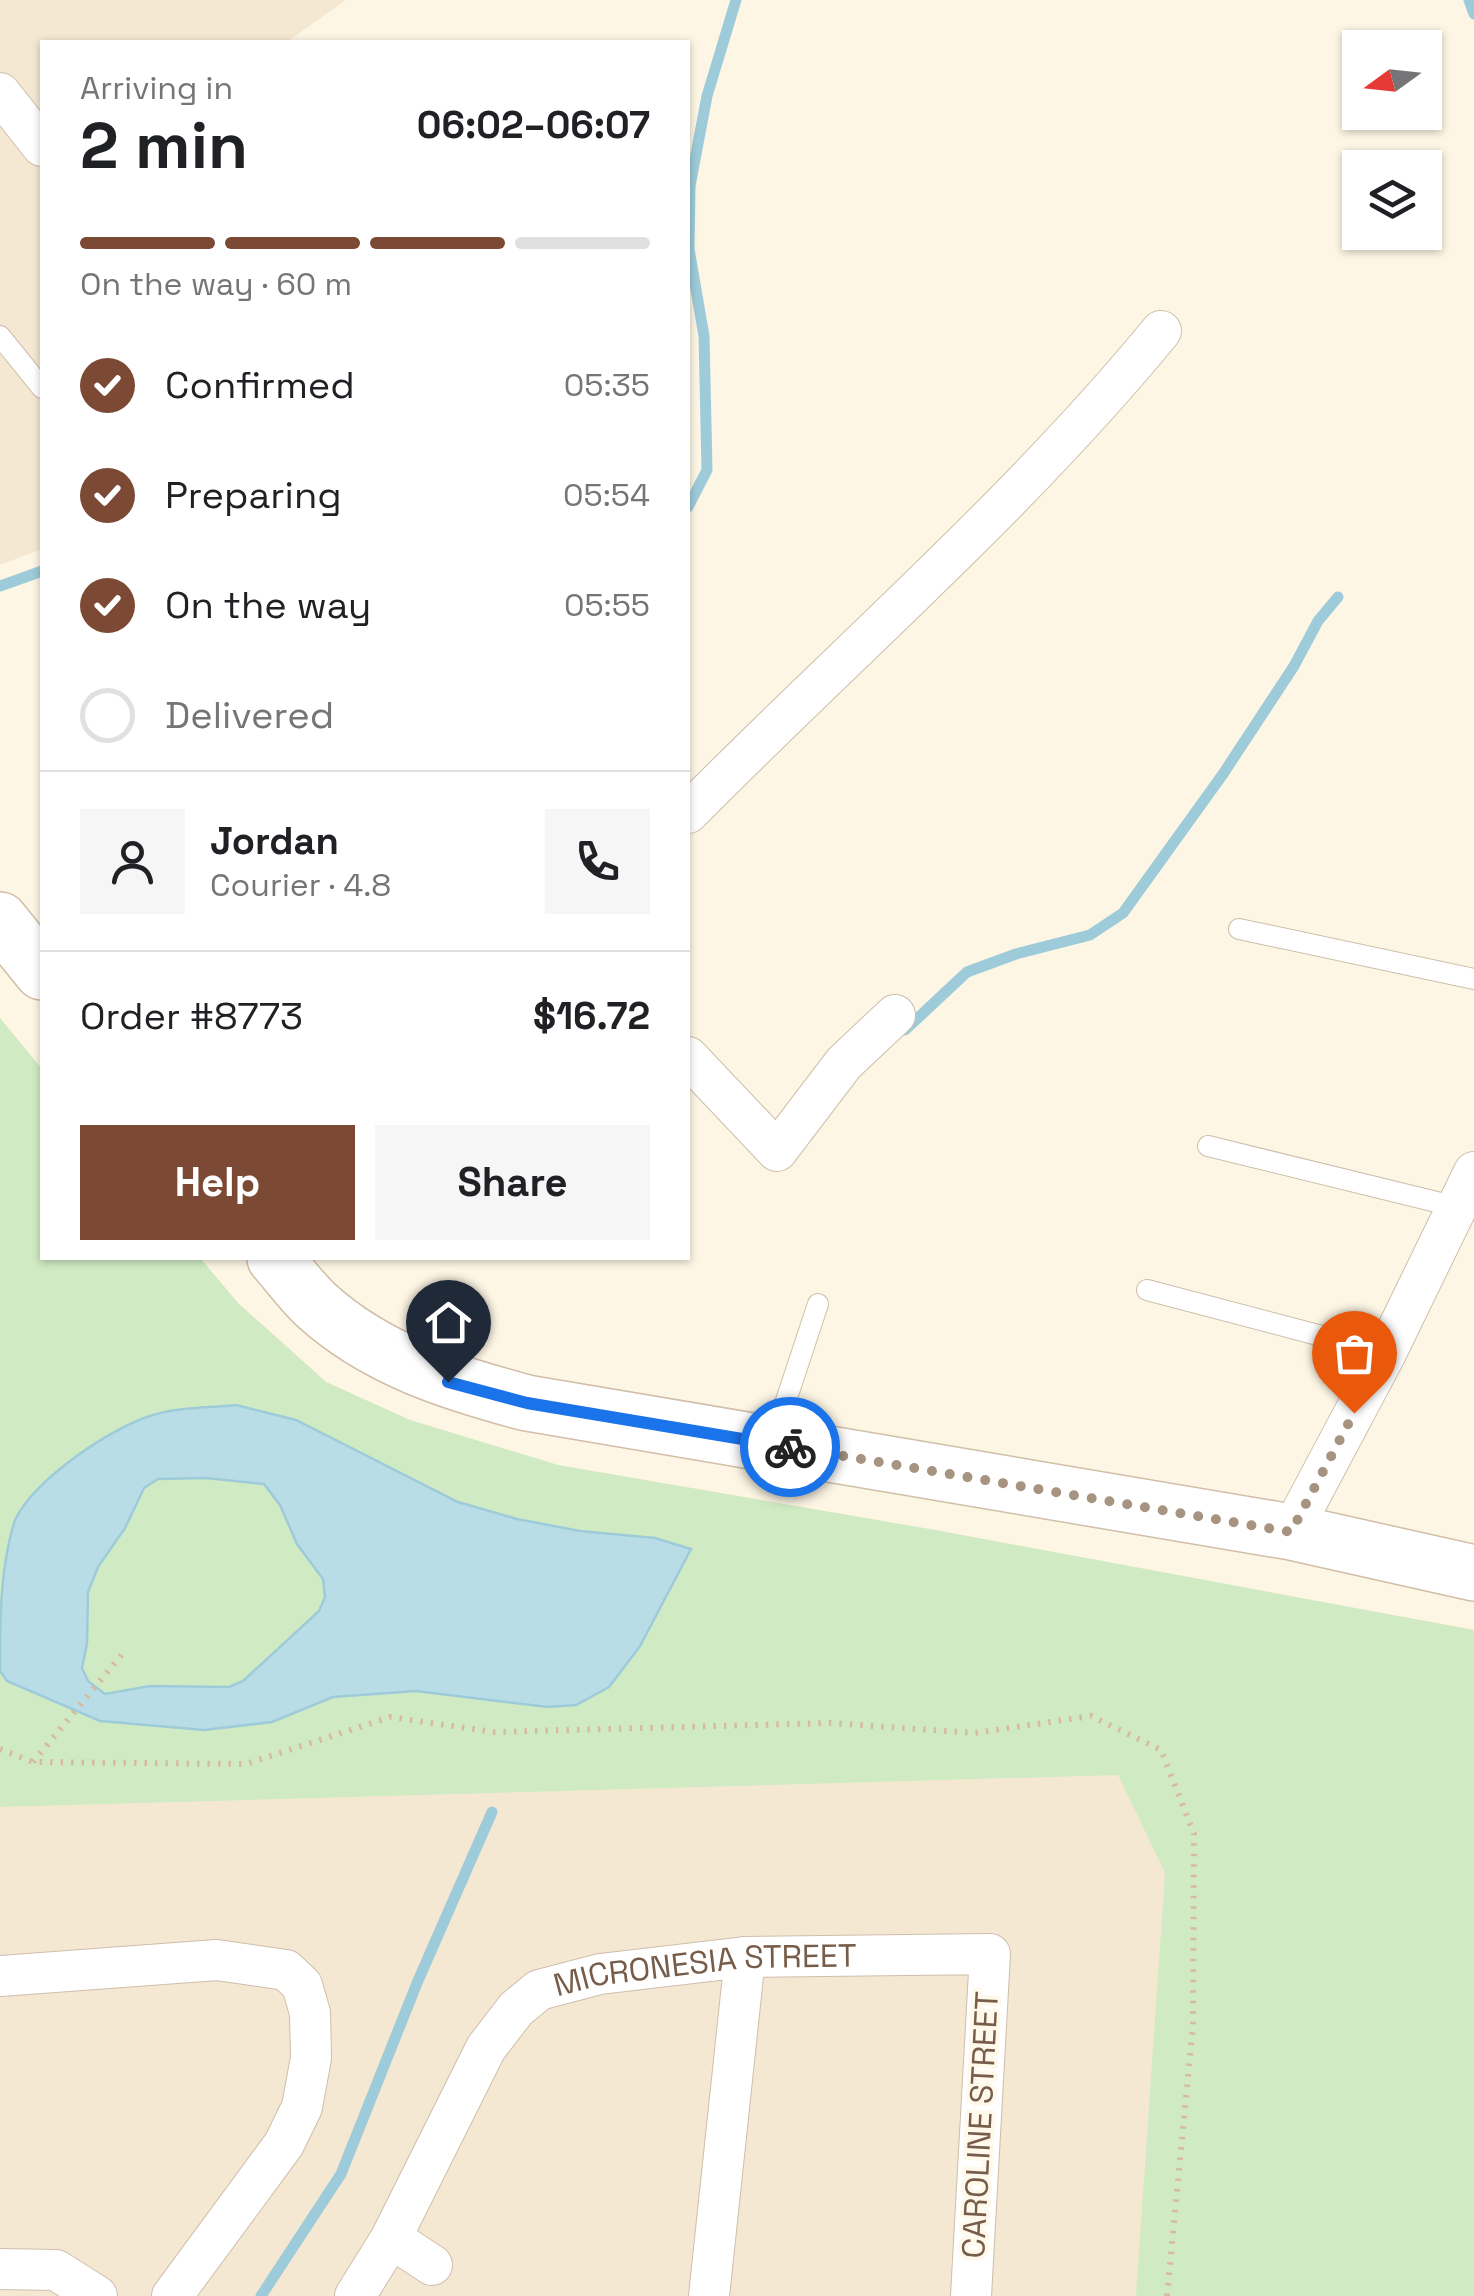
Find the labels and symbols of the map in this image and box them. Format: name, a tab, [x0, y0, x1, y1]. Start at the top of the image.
north arrow	[1342, 30, 1442, 130]
pin	[406, 1280, 491, 1383]
pin	[1312, 1311, 1397, 1414]
courier	[740, 1397, 840, 1497]
street label: MICRONESIA STREET	[549, 1936, 857, 2005]
street label: CAROLINE STREET	[953, 1990, 1007, 2260]

